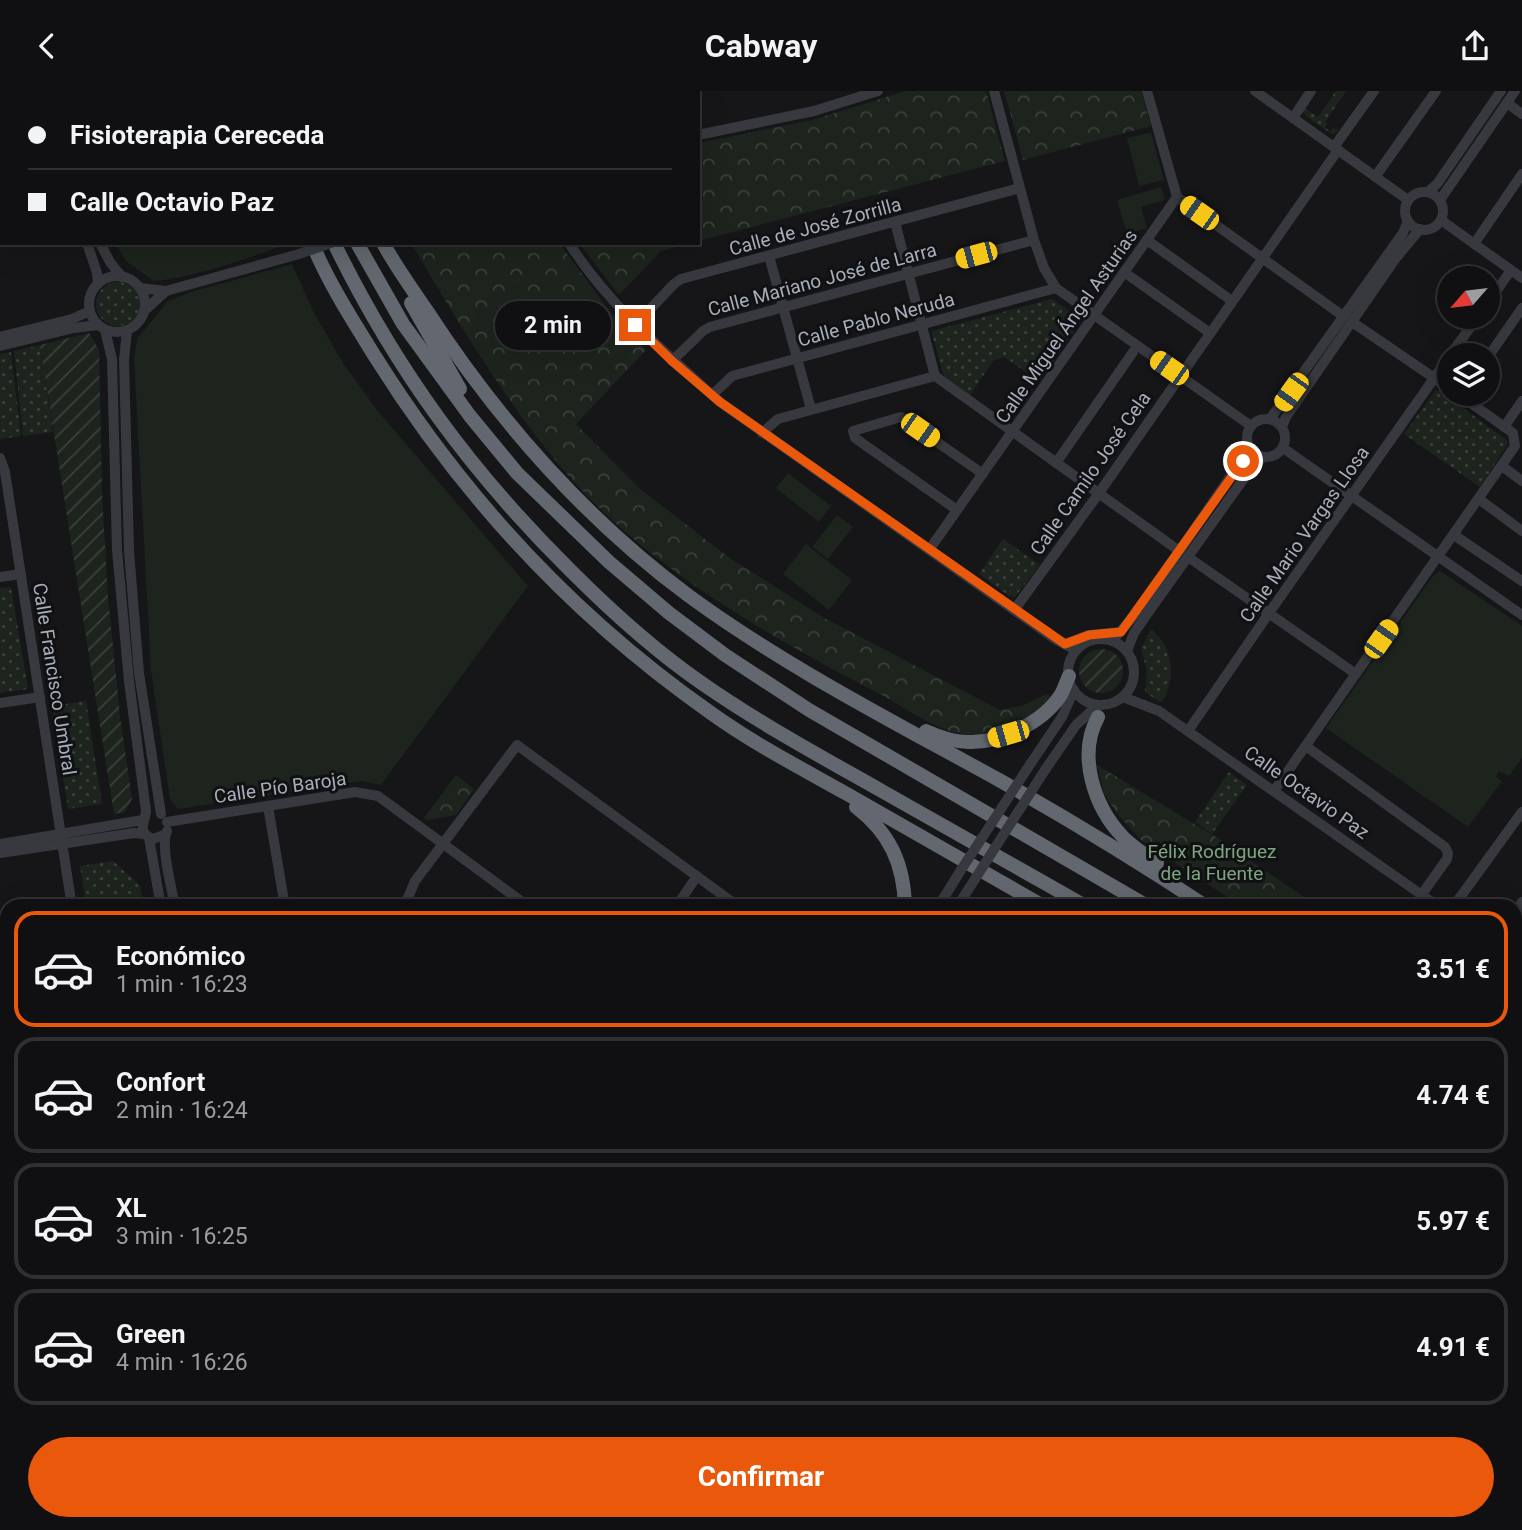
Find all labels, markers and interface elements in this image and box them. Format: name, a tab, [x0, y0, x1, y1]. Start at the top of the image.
icon: back	[28, 27, 66, 65]
text: Cabway	[705, 27, 817, 65]
icon: share	[1456, 27, 1494, 65]
text: Fisioterapia Cereceda	[70, 120, 324, 150]
text: Calle Octavio Paz	[70, 187, 274, 217]
street label: Calle de José Zorrilla	[727, 192, 904, 261]
car	[1176, 192, 1223, 234]
street label: Calle Miguel Ángel Asturias	[991, 225, 1142, 428]
street label: Calle Mariano José de Larra	[705, 238, 939, 321]
car	[953, 239, 1000, 271]
north arrow	[1437, 266, 1500, 329]
map controls	[1437, 266, 1500, 406]
street label: Calle Pablo Neruda	[795, 287, 957, 351]
callout: 2 min	[495, 301, 610, 349]
route end	[619, 309, 651, 341]
text: 2 min	[524, 312, 582, 339]
button: layers	[1437, 343, 1500, 406]
car	[1146, 347, 1193, 389]
car	[1271, 369, 1312, 415]
street label: Calle Camilo José Cela	[1025, 387, 1156, 559]
car	[897, 409, 944, 451]
street label: Calle Mario Vargas Llosa	[1235, 442, 1374, 627]
route start	[1227, 445, 1259, 477]
street label: Calle Francisco Umbral	[28, 581, 81, 777]
car	[1361, 616, 1402, 662]
car	[985, 718, 1032, 750]
street label: Calle Octavio Paz	[1240, 741, 1374, 844]
street label: Calle Pío Baroja	[213, 767, 348, 808]
park label: Félix Rodríguez de la Fuente	[1148, 840, 1276, 885]
icon: car	[32, 938, 95, 1001]
text: Económico	[116, 941, 245, 971]
text: 3.51 €	[1416, 954, 1490, 984]
text: 1 min · 16:23	[116, 971, 248, 998]
icon: car	[32, 1064, 95, 1127]
text: Confort	[116, 1067, 205, 1097]
text: 4.74 €	[1416, 1080, 1490, 1110]
text: 2 min · 16:24	[116, 1097, 248, 1124]
icon: car	[32, 1190, 95, 1253]
text: XL	[116, 1193, 147, 1223]
text: 5.97 €	[1416, 1206, 1490, 1236]
text: 3 min · 16:25	[116, 1223, 248, 1250]
icon: car	[32, 1316, 95, 1379]
text: Green	[116, 1319, 186, 1349]
text: 4.91 €	[1416, 1332, 1490, 1362]
text: 4 min · 16:26	[116, 1349, 248, 1376]
button: Confirmar	[28, 1437, 1494, 1517]

